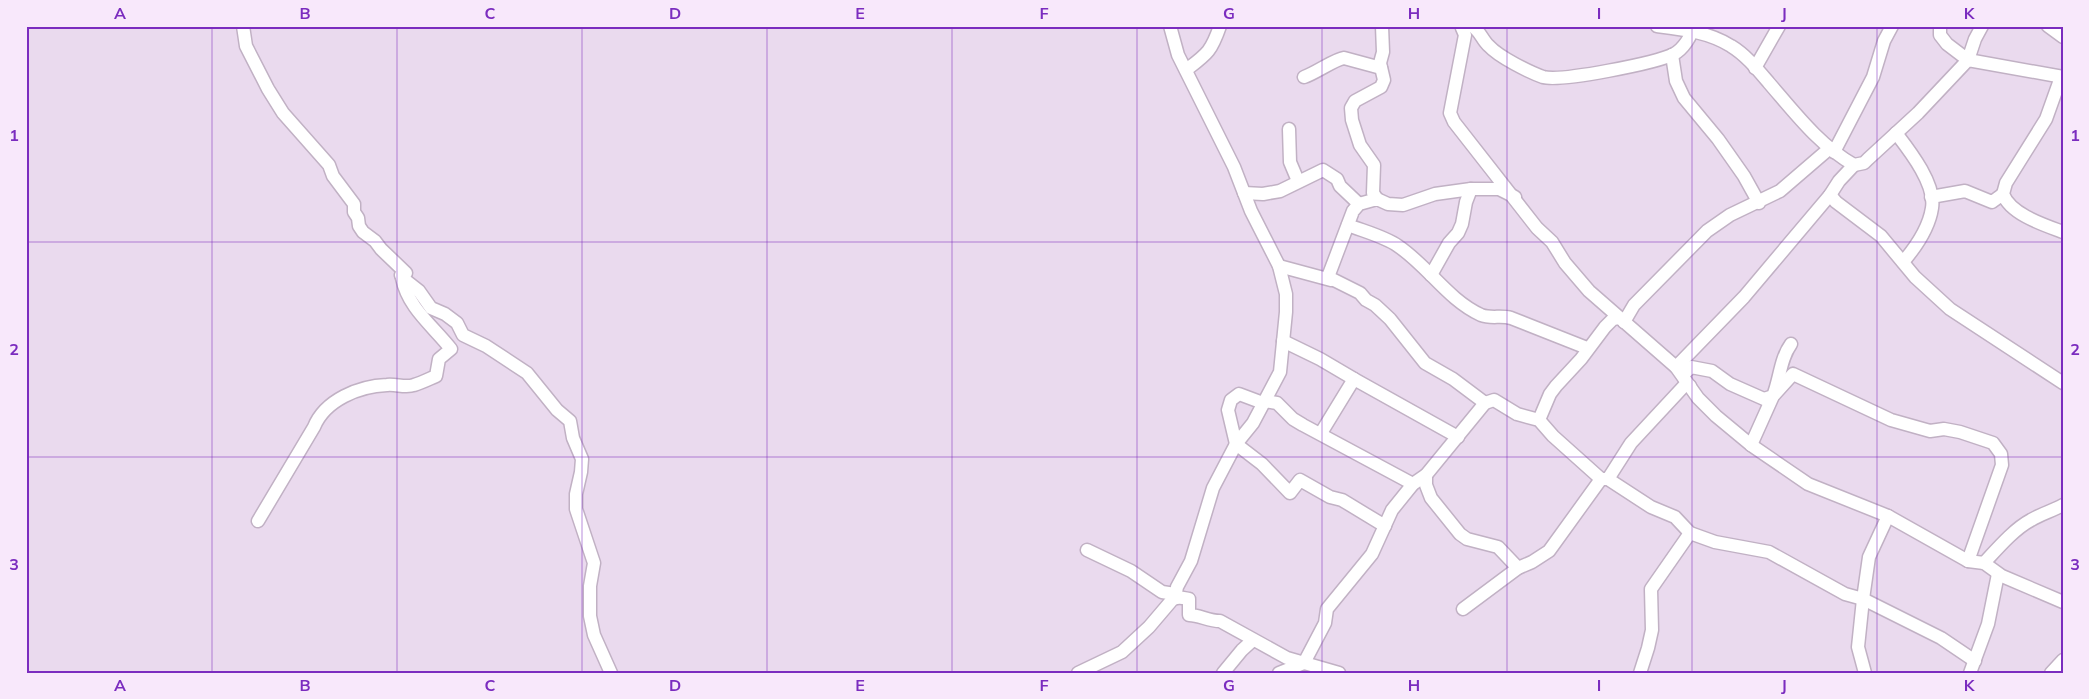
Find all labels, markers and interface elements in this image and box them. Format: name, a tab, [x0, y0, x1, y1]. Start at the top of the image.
text: A	[114, 3, 126, 23]
text: B	[299, 3, 311, 23]
text: C	[485, 3, 496, 23]
text: D	[669, 3, 681, 23]
text: E	[855, 3, 865, 23]
text: F	[1039, 3, 1049, 23]
text: G	[1223, 3, 1235, 23]
text: H	[1408, 3, 1420, 23]
text: I	[1597, 3, 1601, 23]
text: J	[1781, 3, 1787, 23]
text: K	[1964, 3, 1976, 23]
text: 1	[9, 125, 19, 145]
text: 1	[2070, 125, 2080, 145]
text: 2	[9, 339, 19, 359]
text: 2	[2070, 339, 2080, 359]
text: 3	[9, 554, 19, 574]
text: 3	[2070, 554, 2080, 574]
text: A	[114, 675, 126, 695]
text: B	[299, 675, 311, 695]
text: C	[485, 675, 496, 695]
text: D	[669, 675, 681, 695]
text: E	[855, 675, 865, 695]
text: F	[1039, 675, 1049, 695]
text: G	[1223, 675, 1235, 695]
text: H	[1408, 675, 1420, 695]
text: I	[1597, 675, 1601, 695]
text: J	[1781, 675, 1787, 695]
text: K	[1964, 675, 1976, 695]

